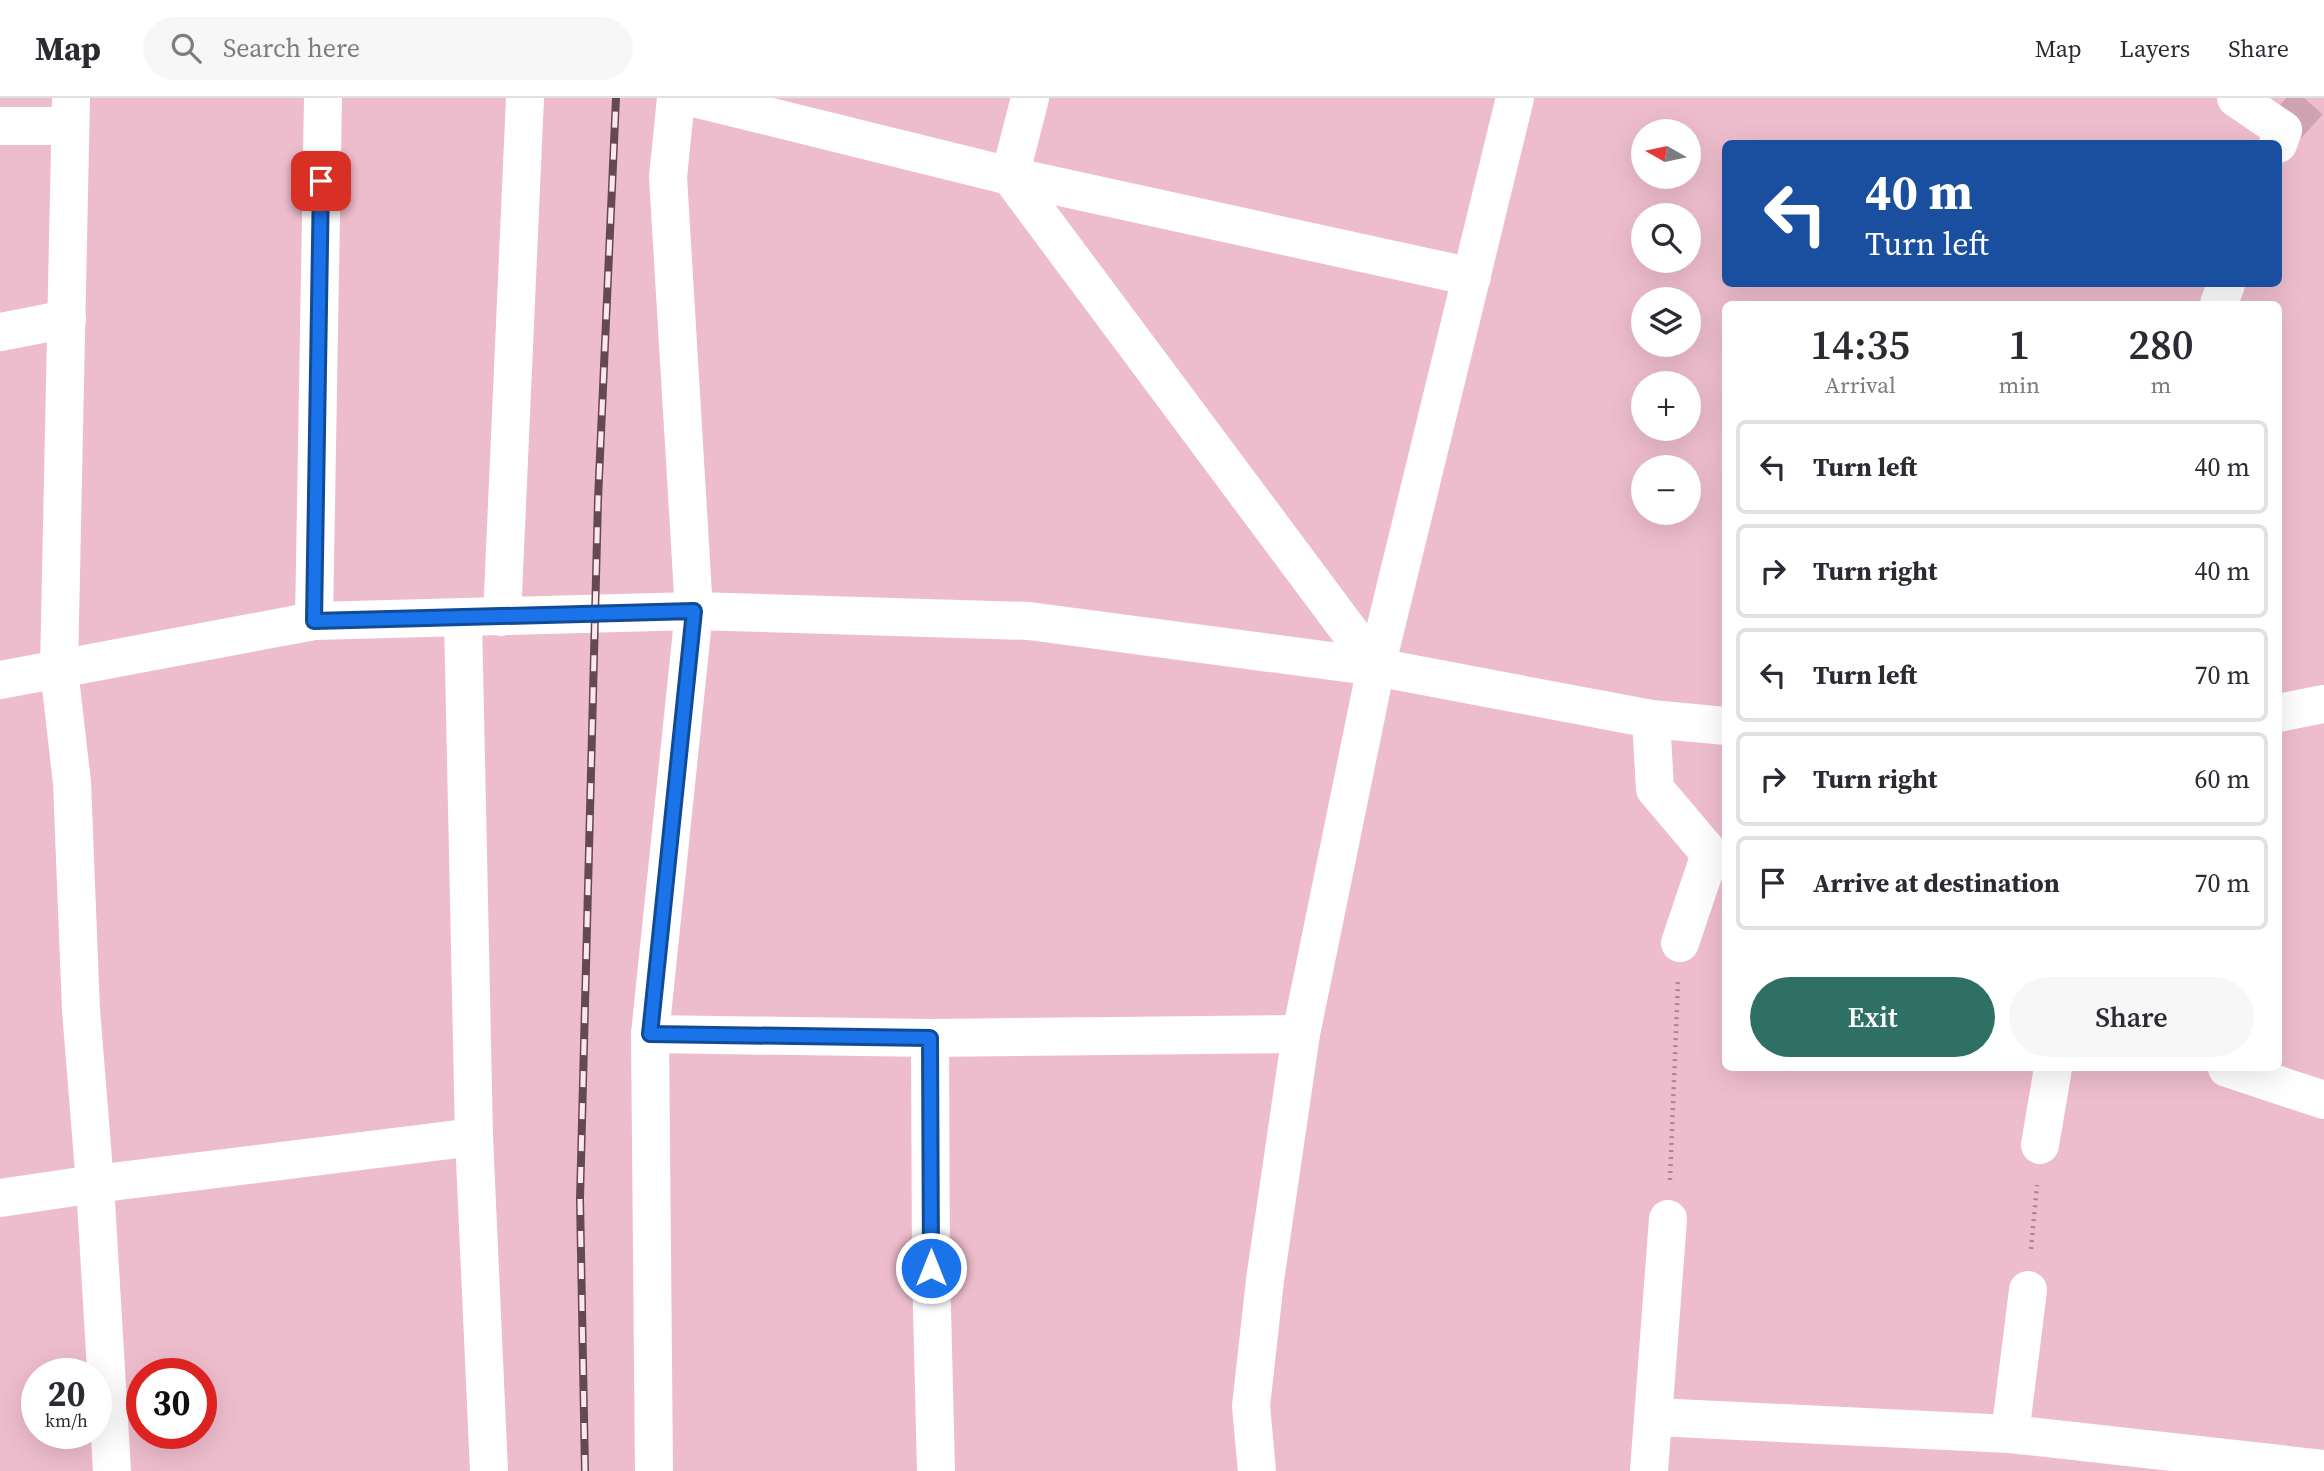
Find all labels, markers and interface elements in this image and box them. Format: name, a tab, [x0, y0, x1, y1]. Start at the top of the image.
search box	[143, 17, 633, 80]
text: Map	[35, 26, 101, 71]
icon: search	[167, 29, 205, 67]
text: Search here	[223, 30, 360, 66]
text: Map	[2035, 32, 2082, 65]
text: Layers	[2120, 32, 2190, 65]
text: Share	[2228, 32, 2289, 65]
north arrow	[1631, 119, 1701, 189]
map controls	[1631, 119, 1701, 525]
pin	[291, 151, 351, 211]
text: 40 m	[1865, 158, 1973, 225]
icon: arrive	[302, 162, 340, 200]
icon: left	[1750, 168, 1841, 259]
button: search	[1631, 203, 1701, 273]
text: Turn left	[1865, 222, 1989, 266]
button: layers	[1631, 287, 1701, 357]
text: 14:35	[1810, 315, 1910, 373]
text: 1	[2008, 315, 2030, 373]
text: 280	[2128, 315, 2194, 373]
text: Arrival	[1825, 369, 1896, 401]
text: min	[1998, 369, 2040, 401]
text: m	[2151, 369, 2171, 401]
button: +	[1631, 371, 1701, 441]
icon: left	[1754, 448, 1792, 486]
text: Turn left	[1813, 449, 1917, 485]
text: 40 m	[2195, 449, 2250, 485]
button: −	[1631, 455, 1701, 525]
icon: right	[1754, 552, 1792, 590]
text: Turn right	[1813, 553, 1937, 589]
text: 40 m	[2195, 553, 2250, 589]
icon: left	[1754, 656, 1792, 694]
text: Turn left	[1813, 657, 1917, 693]
text: 70 m	[2195, 657, 2250, 693]
icon: right	[1754, 760, 1792, 798]
text: Turn right	[1813, 761, 1937, 797]
text: 60 m	[2195, 761, 2250, 797]
icon: arrive	[1754, 864, 1792, 902]
text: Arrive at destination	[1813, 865, 2060, 901]
text: 70 m	[2195, 865, 2250, 901]
button: Exit	[1750, 977, 1995, 1057]
button: Share	[2009, 977, 2254, 1057]
position arrow	[894, 1231, 968, 1305]
speed limit sign: 30	[126, 1358, 217, 1449]
text: 20	[48, 1370, 85, 1418]
text: km/h	[45, 1408, 88, 1433]

